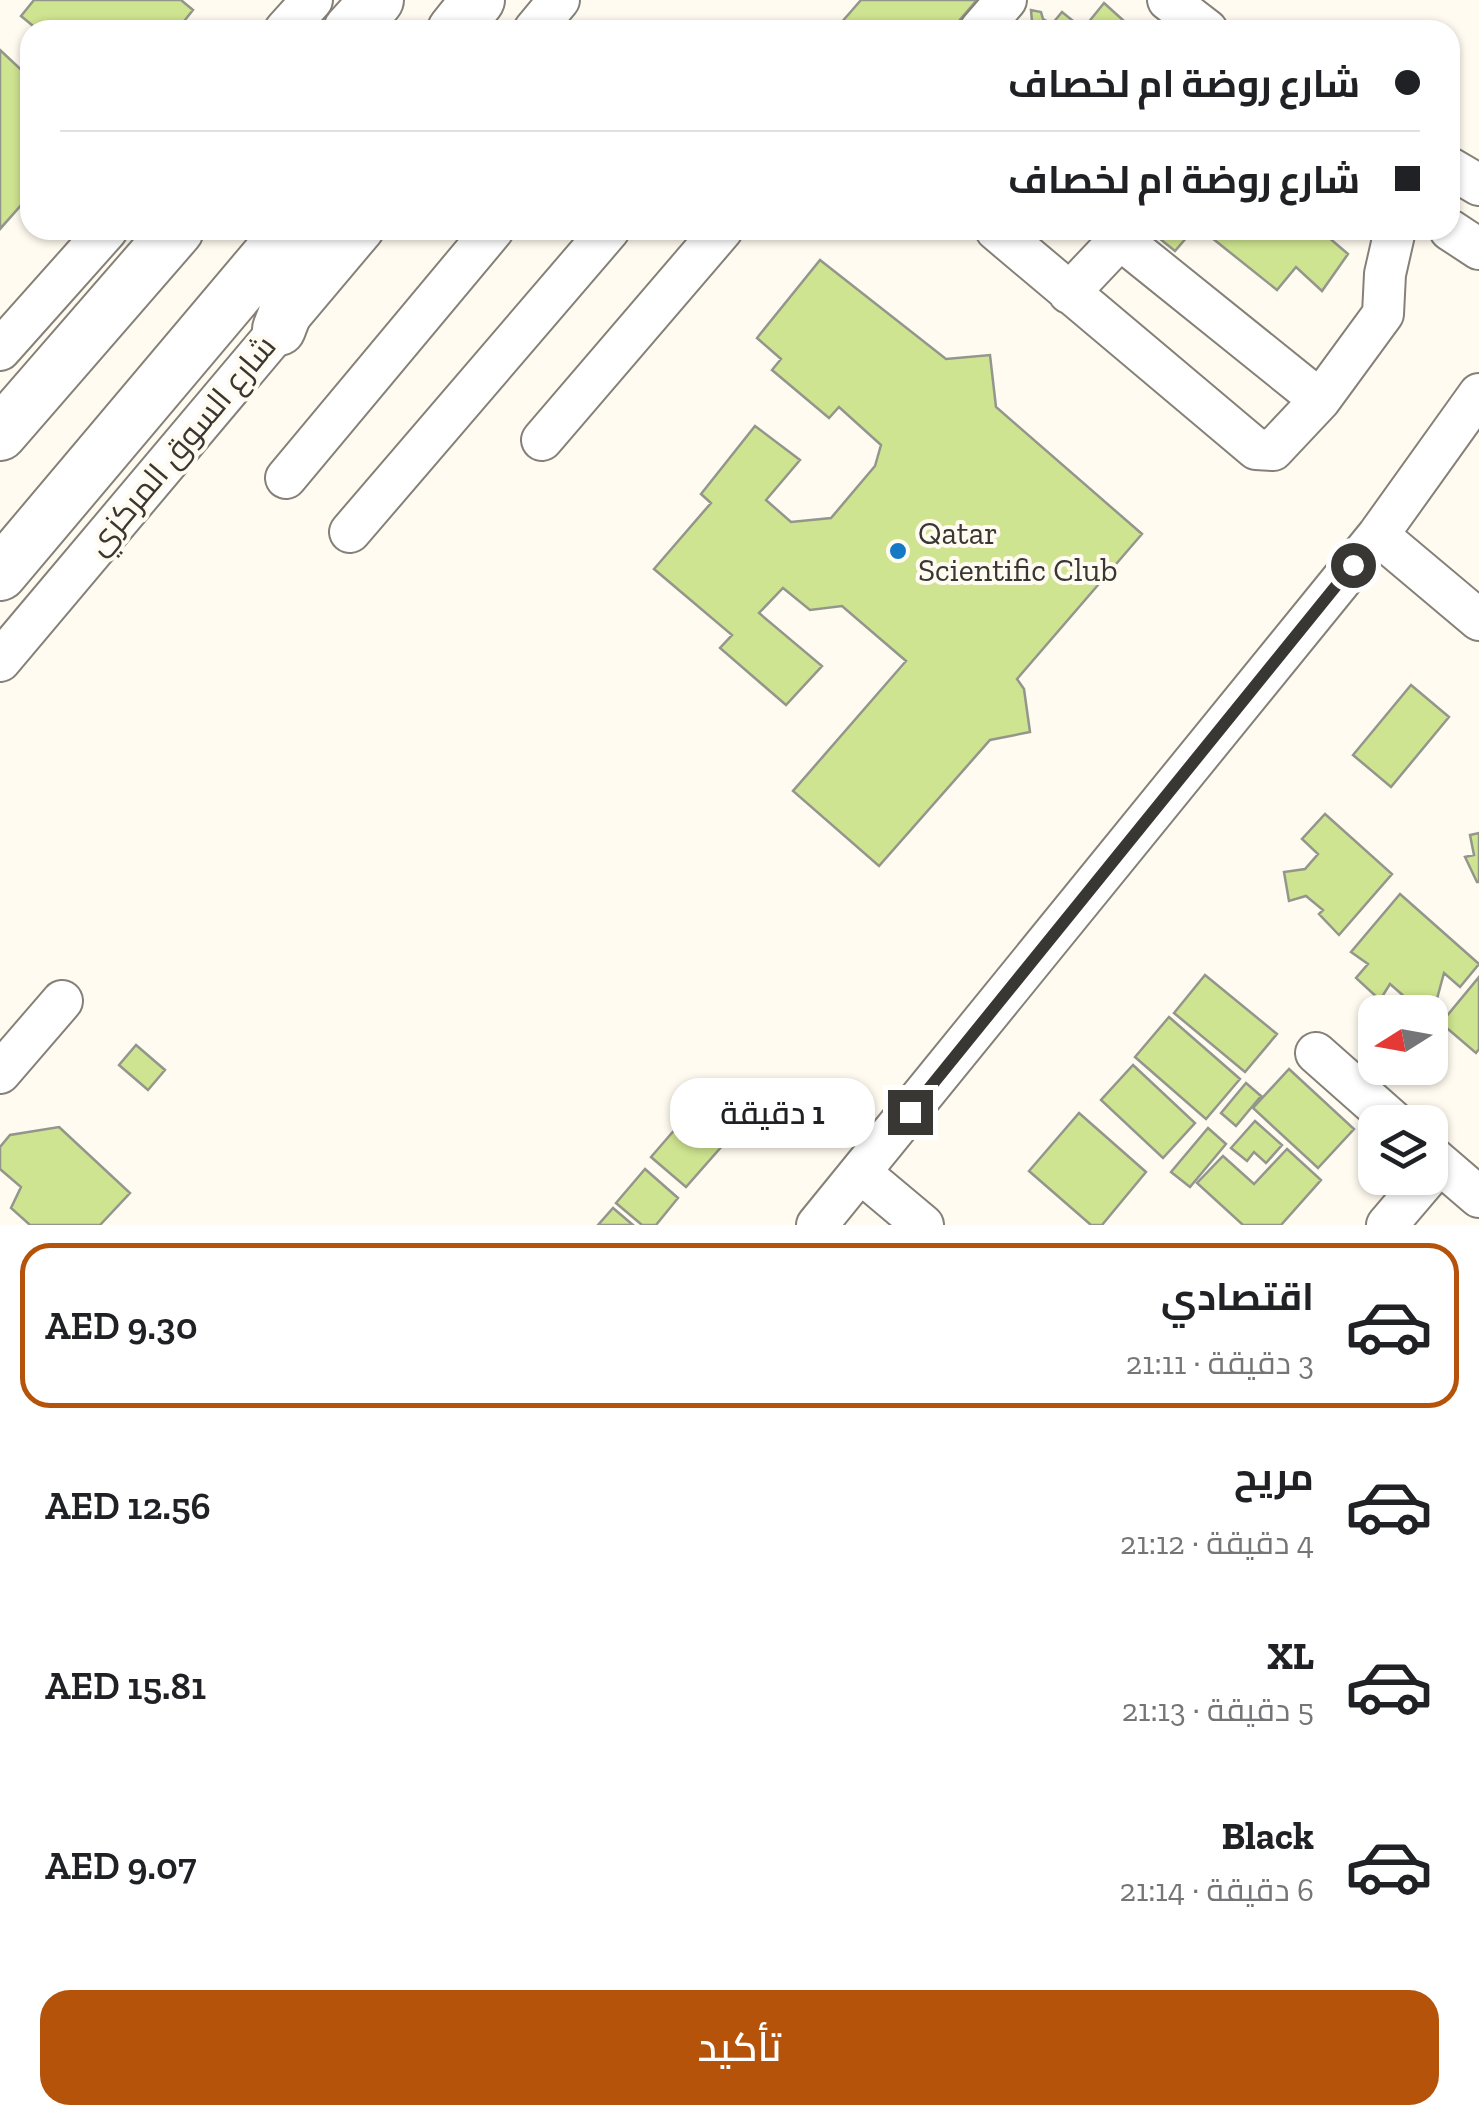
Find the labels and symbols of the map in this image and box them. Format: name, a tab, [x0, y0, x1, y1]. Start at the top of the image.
street label: شارع السوق المركزي	[78, 328, 288, 566]
place label: Qatar Scientific Club	[918, 514, 1118, 589]
marker: Qatar Scientific Club	[887, 540, 909, 562]
route start	[1331, 543, 1376, 588]
north arrow	[1358, 995, 1448, 1085]
callout: 1 دقيقة	[670, 1077, 875, 1147]
route end	[888, 1090, 933, 1135]

